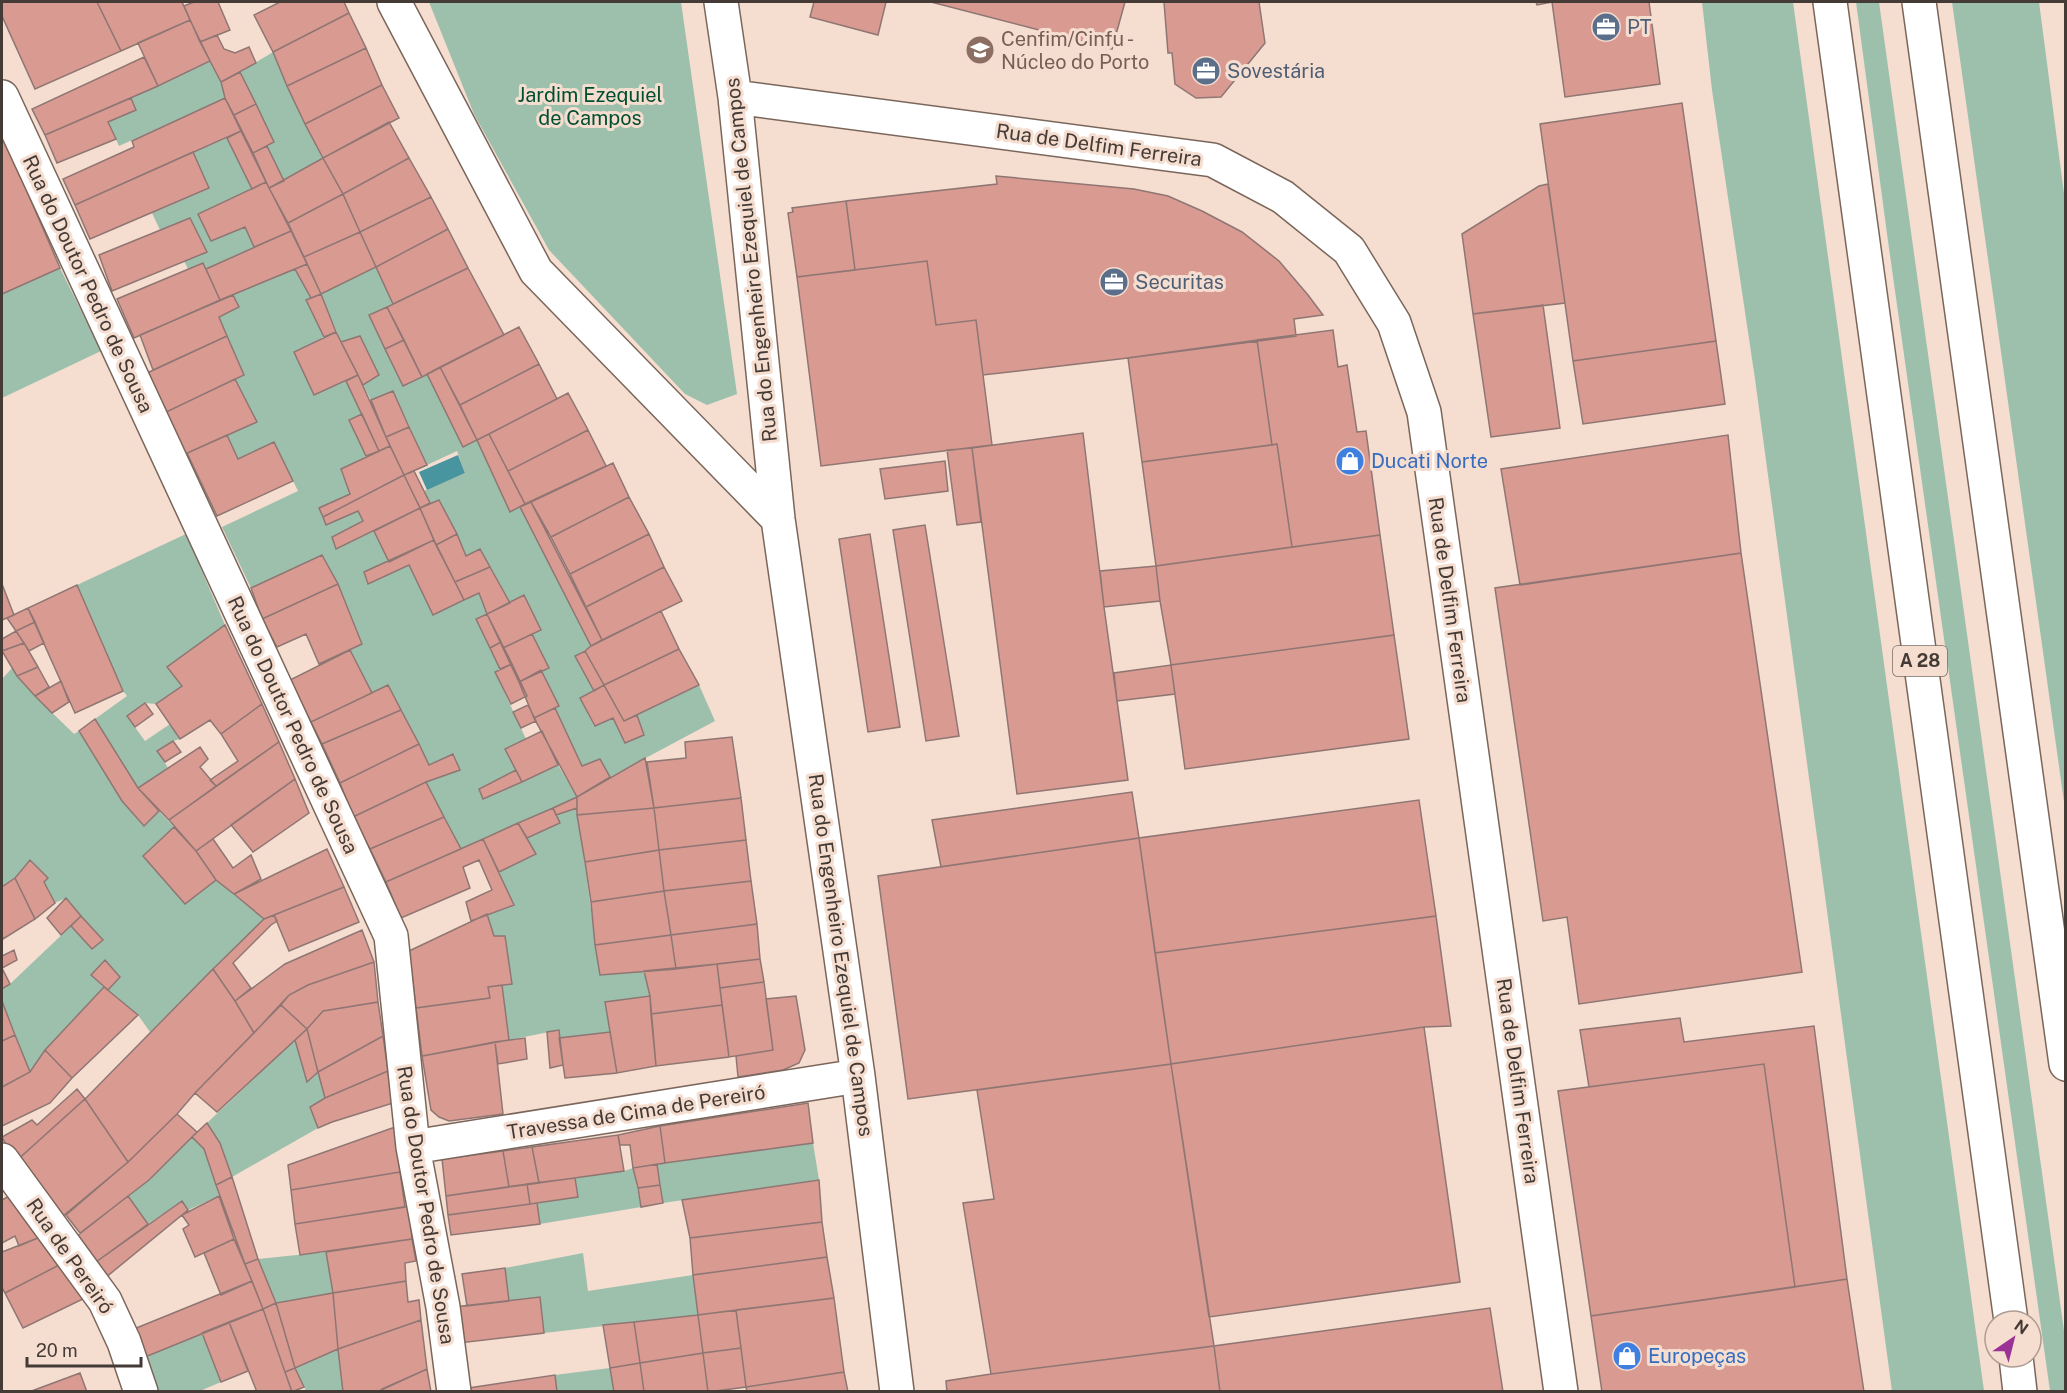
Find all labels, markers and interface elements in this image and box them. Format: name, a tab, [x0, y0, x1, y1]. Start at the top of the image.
office icon: PT	[1590, 11, 1622, 43]
place label: PT	[1627, 15, 1652, 39]
place label: Cenfim/Cinfu - Núcleo do Porto	[1001, 27, 1149, 74]
school or university icon: Cenfim/Cinfu - Núcleo do Porto	[964, 34, 996, 66]
office icon: Sovestária	[1190, 55, 1222, 87]
place label: Sovestária	[1227, 59, 1325, 83]
street label: Rua do Engenheiro Ezequiel de Campos	[720, 77, 782, 443]
park label: Jardim Ezequiel de Campos	[517, 83, 663, 130]
street label: Rua de Delfim Ferreira	[995, 119, 1203, 171]
street label: Rua do Doutor Pedro de Sousa	[18, 151, 158, 417]
office icon: Securitas	[1098, 266, 1130, 298]
place label: Securitas	[1135, 270, 1224, 294]
shop icon: Ducati Norte	[1334, 445, 1366, 477]
place label: Ducati Norte	[1371, 449, 1488, 473]
street label: Rua de Delfim Ferreira	[1424, 496, 1476, 704]
street label: Rua do Doutor Pedro de Sousa	[223, 592, 363, 858]
road number: A 28	[1893, 646, 1947, 676]
street label: Rua do Engenheiro Ezequiel de Campos	[804, 772, 878, 1138]
street label: Rua de Delfim Ferreira	[1492, 977, 1544, 1185]
street label: Rua do Doutor Pedro de Sousa	[392, 1064, 460, 1346]
street label: Travessa de Cima de Pereiró	[505, 1080, 767, 1144]
street label: Rua de Pereiró	[21, 1194, 119, 1318]
north arrow	[1983, 1309, 2043, 1369]
text: N	[2011, 1316, 2032, 1338]
scale bar	[27, 1330, 141, 1368]
text: 20 m	[36, 1340, 78, 1361]
shop icon: Europeças	[1611, 1340, 1643, 1372]
place label: Europeças	[1648, 1344, 1746, 1368]

